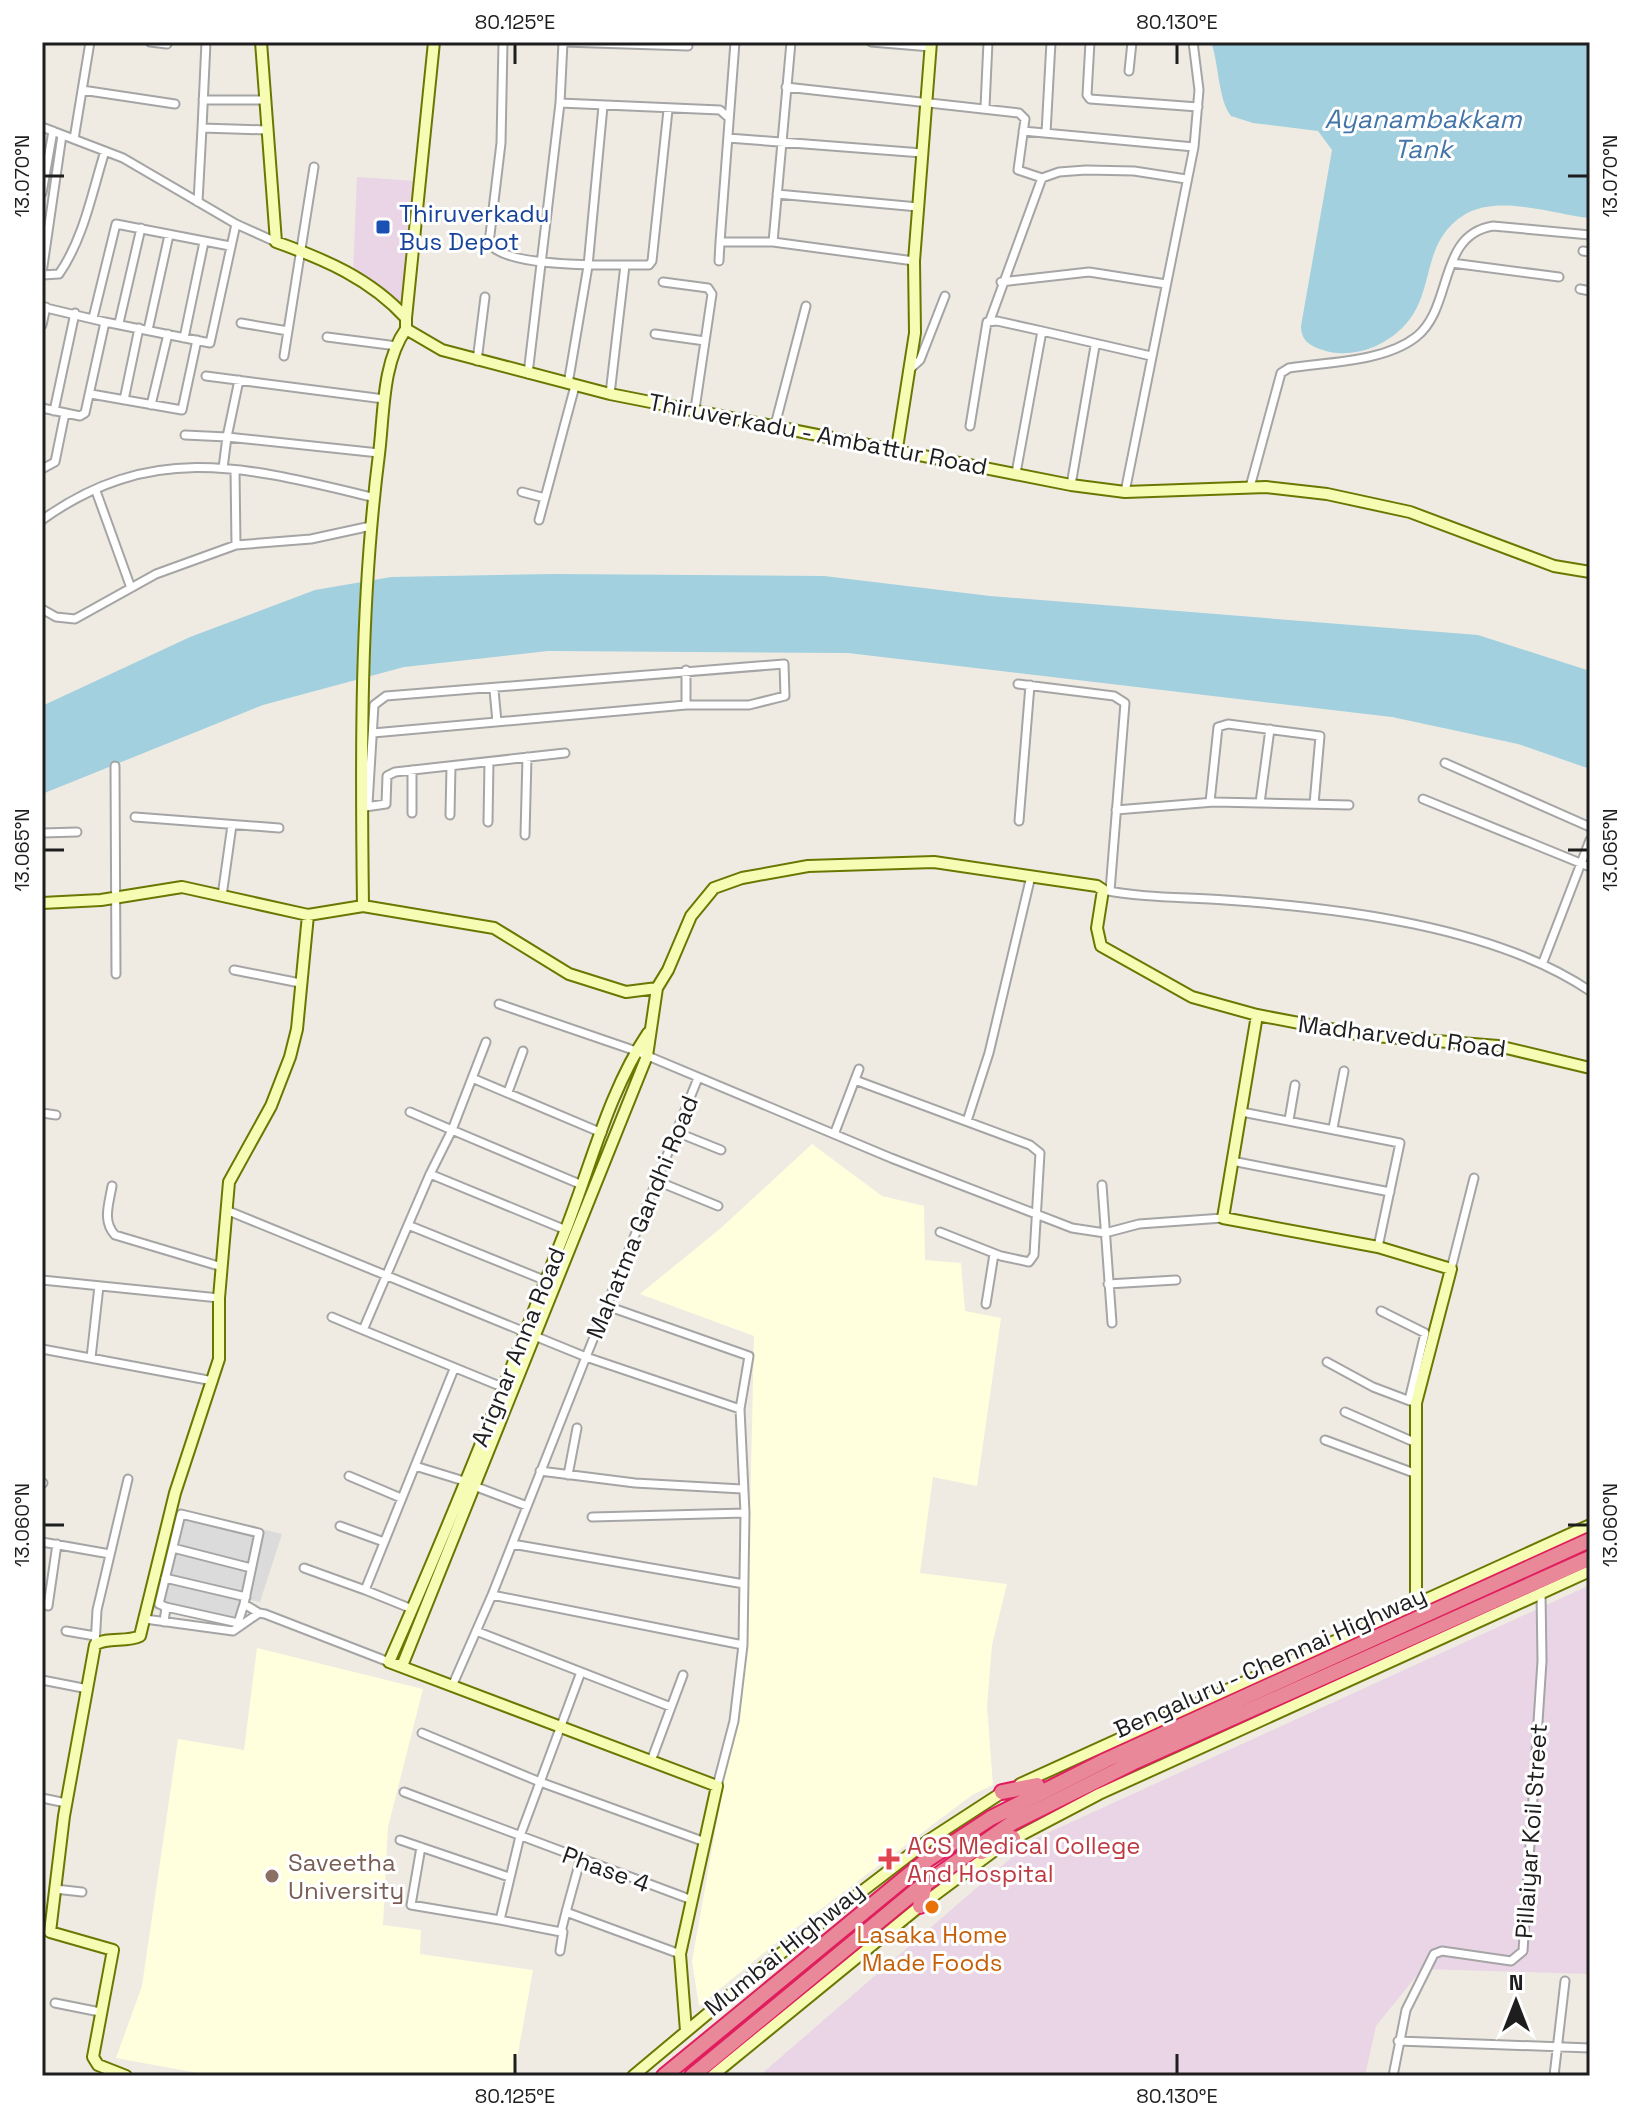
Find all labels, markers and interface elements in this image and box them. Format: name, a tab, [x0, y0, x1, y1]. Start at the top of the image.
text: 80.125°E	[475, 9, 555, 35]
text: 80.130°E	[1136, 9, 1218, 35]
water label: Ayanambakkam Tank	[1324, 102, 1522, 166]
text: 13.070°N	[9, 135, 35, 217]
text: 13.070°N	[1597, 135, 1623, 217]
place label: Thiruverkadu Bus Depot	[399, 198, 549, 257]
marker: Thiruverkadu Bus Depot	[374, 218, 392, 236]
street label: Thiruverkadu - Ambattur Road	[646, 386, 990, 482]
text: 13.065°N	[9, 808, 35, 892]
text: 13.065°N	[1597, 808, 1623, 892]
street label: Madharvedu Road	[1296, 1008, 1508, 1064]
street label: Mahatma Gandhi Road	[579, 1091, 705, 1343]
street label: Arignar Anna Road	[464, 1243, 572, 1451]
text: 13.060°N	[9, 1483, 35, 1567]
text: 13.060°N	[1597, 1483, 1623, 1567]
street label: Bengaluru - Chennai Highway	[1109, 1579, 1431, 1745]
street label: Pillaiyar Koil Street	[1508, 1722, 1554, 1940]
place label: ACS Medical College And Hospital	[907, 1830, 1141, 1889]
street label: Phase 4	[558, 1839, 654, 1899]
place label: Saveetha University	[288, 1847, 404, 1906]
marker: ACS Medical College And Hospital	[878, 1848, 900, 1870]
marker: Saveetha University	[263, 1867, 281, 1885]
street label: Mumbai Highway	[698, 1875, 870, 2023]
marker: Lasaka Home Made Foods	[923, 1898, 941, 1916]
place label: Lasaka Home Made Foods	[856, 1919, 1008, 1978]
north arrow	[1476, 1962, 1556, 2042]
text: N	[1509, 1968, 1523, 1996]
text: 80.125°E	[475, 2083, 555, 2109]
text: 80.130°E	[1136, 2083, 1218, 2109]

